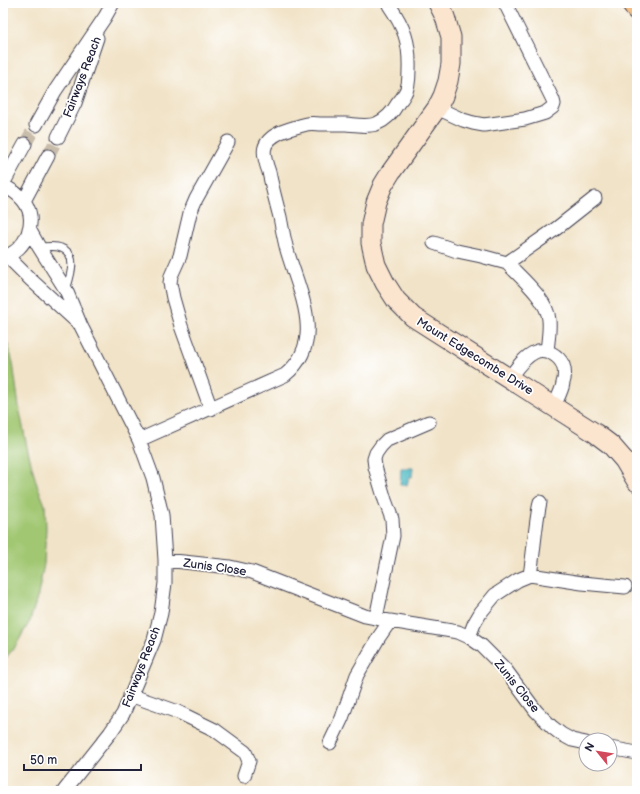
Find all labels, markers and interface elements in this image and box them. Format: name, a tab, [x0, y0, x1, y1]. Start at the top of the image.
street label: Fairways Reach	[60, 34, 105, 120]
street label: Mount Edgecombe Drive	[414, 314, 536, 399]
street label: Zunis Close	[181, 556, 247, 579]
street label: Fairways Reach	[119, 624, 164, 710]
street label: Zunis Close	[490, 656, 542, 716]
north arrow	[578, 732, 618, 772]
text: N	[582, 740, 597, 754]
scale bar	[24, 746, 141, 772]
text: 50 m	[30, 753, 57, 768]

